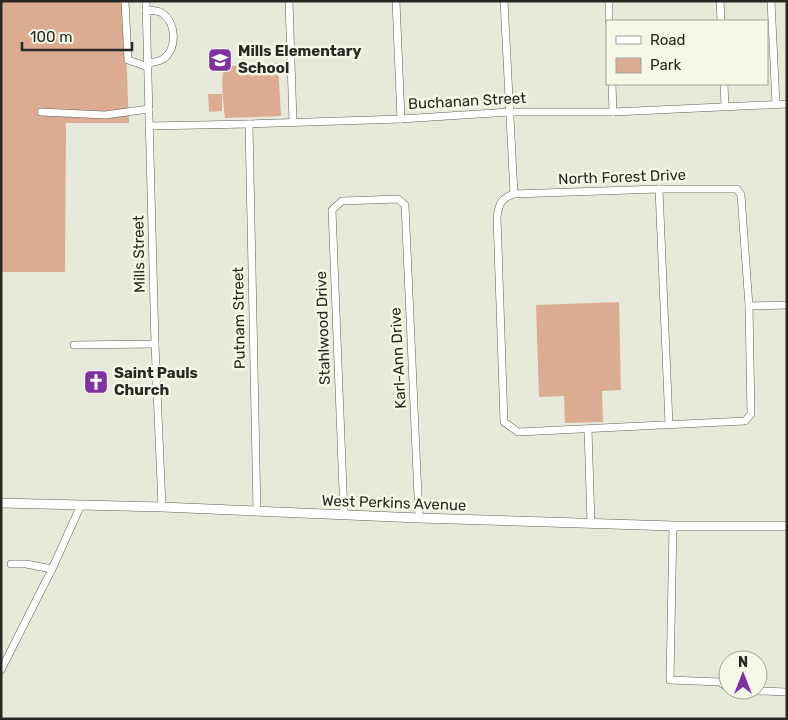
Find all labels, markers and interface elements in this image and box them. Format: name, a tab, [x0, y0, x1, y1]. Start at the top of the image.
scale bar	[22, 20, 132, 52]
legend	[606, 20, 768, 85]
text: 100 m	[30, 28, 72, 46]
text: Road	[650, 31, 686, 49]
place label: Mills Elementary School	[238, 42, 361, 77]
school or university icon: Mills Elementary School	[207, 47, 233, 73]
text: Park	[650, 56, 681, 74]
street label: Buchanan Street	[407, 89, 527, 113]
street label: North Forest Drive	[558, 166, 686, 188]
street label: Mills Street	[129, 215, 149, 293]
street label: Putnam Street	[229, 267, 249, 369]
street label: Stahlwood Drive	[312, 271, 334, 385]
street label: Karl-Ann Drive	[386, 307, 410, 409]
place label: Saint Pauls Church	[114, 364, 198, 399]
church icon: Saint Pauls Church	[83, 369, 109, 395]
street label: West Perkins Avenue	[321, 491, 467, 515]
north arrow	[718, 650, 768, 700]
text: N	[738, 654, 748, 671]

